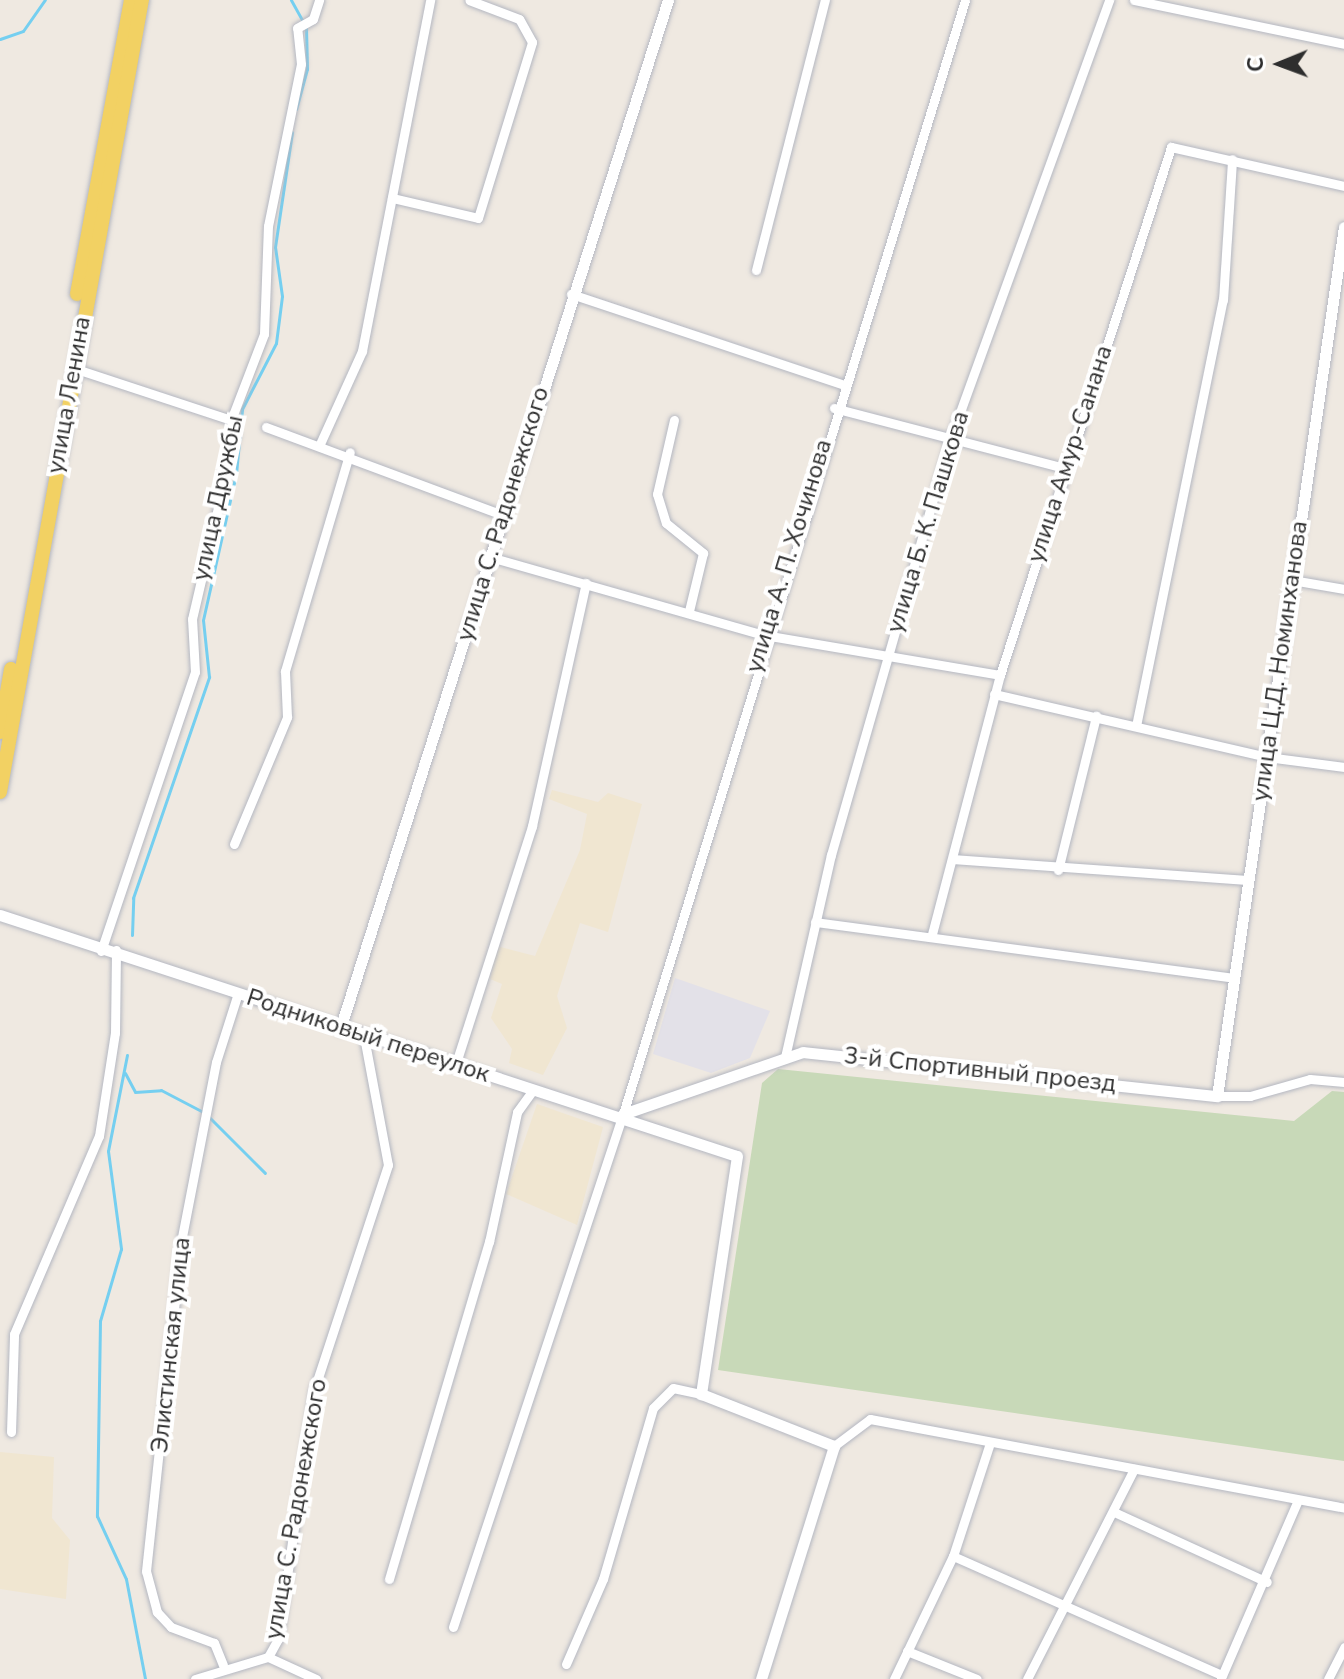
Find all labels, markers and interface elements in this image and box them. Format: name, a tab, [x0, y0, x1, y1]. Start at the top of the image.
north arrow	[1240, 24, 1320, 104]
text: С	[1241, 57, 1271, 72]
street label: улица Ленина	[41, 314, 97, 476]
street label: улица Амур-Санана	[1021, 342, 1119, 566]
street label: улица С. Радонежского	[451, 383, 555, 645]
street label: улица Б. К. Пашкова	[881, 408, 975, 636]
street label: улица Дружбы	[186, 413, 250, 583]
street label: улица А. П. Хочинова	[740, 436, 838, 676]
street label: улица Ц.Д. Номинханова	[1246, 519, 1314, 803]
street label: Родниковый переулок	[243, 983, 493, 1089]
street label: 3-й Спортивный проезд	[842, 1041, 1118, 1099]
street label: Элистинская улица	[145, 1236, 197, 1454]
street label: улица С. Радонежского	[259, 1376, 333, 1642]

